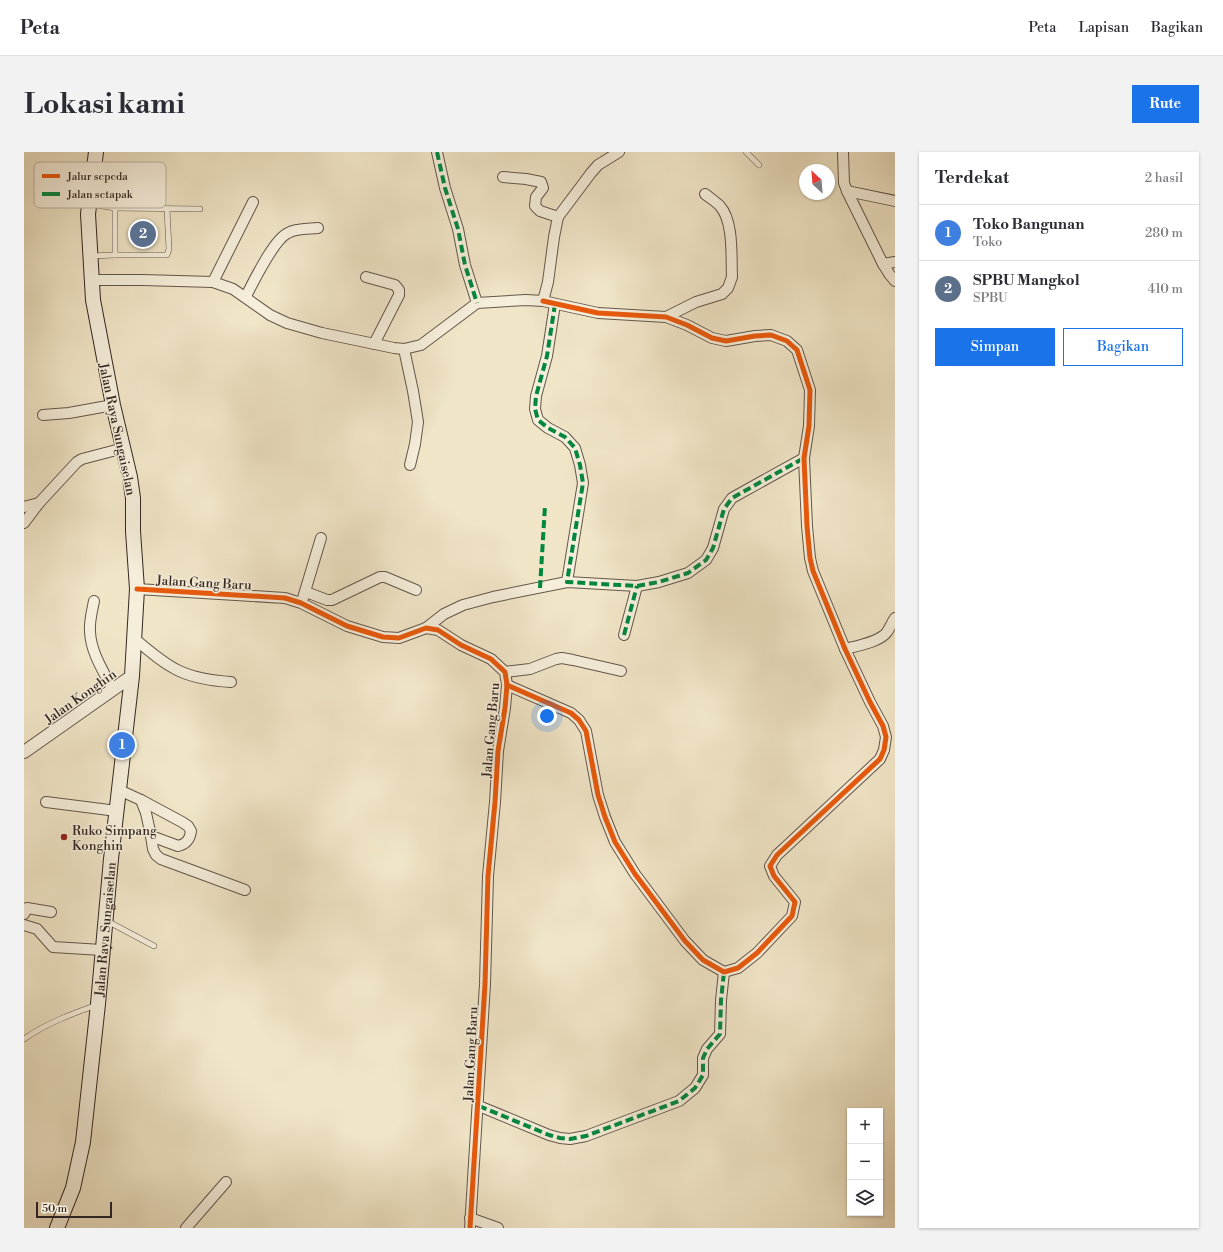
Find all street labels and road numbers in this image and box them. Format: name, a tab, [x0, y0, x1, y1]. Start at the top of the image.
street label: Jalan Raya Sungaiselan	[95, 361, 139, 497]
street label: Jalan Gang Baru	[155, 572, 253, 594]
street label: Jalan Konghin	[41, 666, 120, 728]
street label: Jalan Gang Baru	[479, 681, 503, 779]
street label: Jalan Raya Sungaiselan	[92, 861, 120, 998]
street label: Jalan Gang Baru	[460, 1005, 482, 1103]

